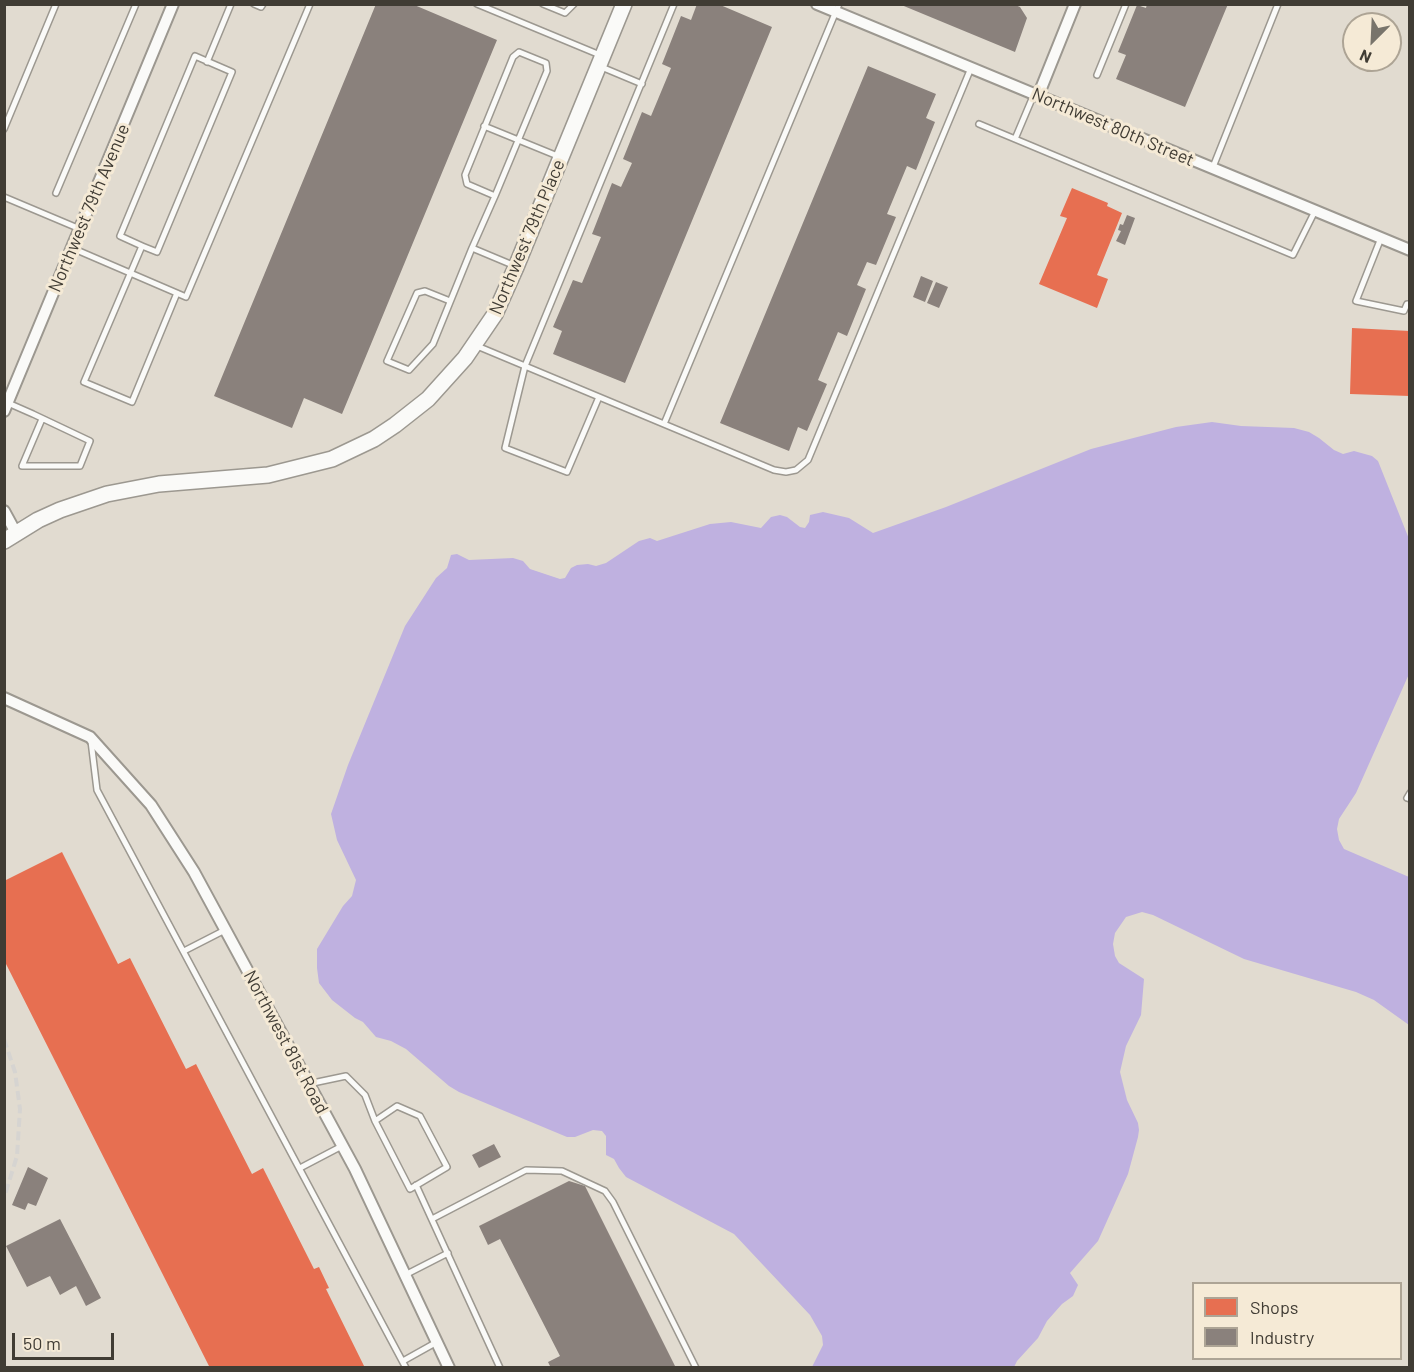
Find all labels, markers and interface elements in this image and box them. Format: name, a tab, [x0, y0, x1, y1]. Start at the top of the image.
north arrow	[1342, 12, 1402, 72]
text: N	[1357, 46, 1374, 68]
street label: Northwest 80th Street	[1029, 83, 1197, 171]
street label: Northwest 79th Avenue	[44, 121, 134, 295]
street label: Northwest 79th Place	[485, 156, 569, 318]
street label: Northwest 81st Road	[239, 966, 333, 1118]
legend	[1192, 1282, 1402, 1360]
text: Shops	[1250, 1296, 1299, 1318]
scale bar	[15, 1321, 117, 1359]
text: Industry	[1250, 1326, 1314, 1348]
text: 50 m	[23, 1332, 61, 1354]

